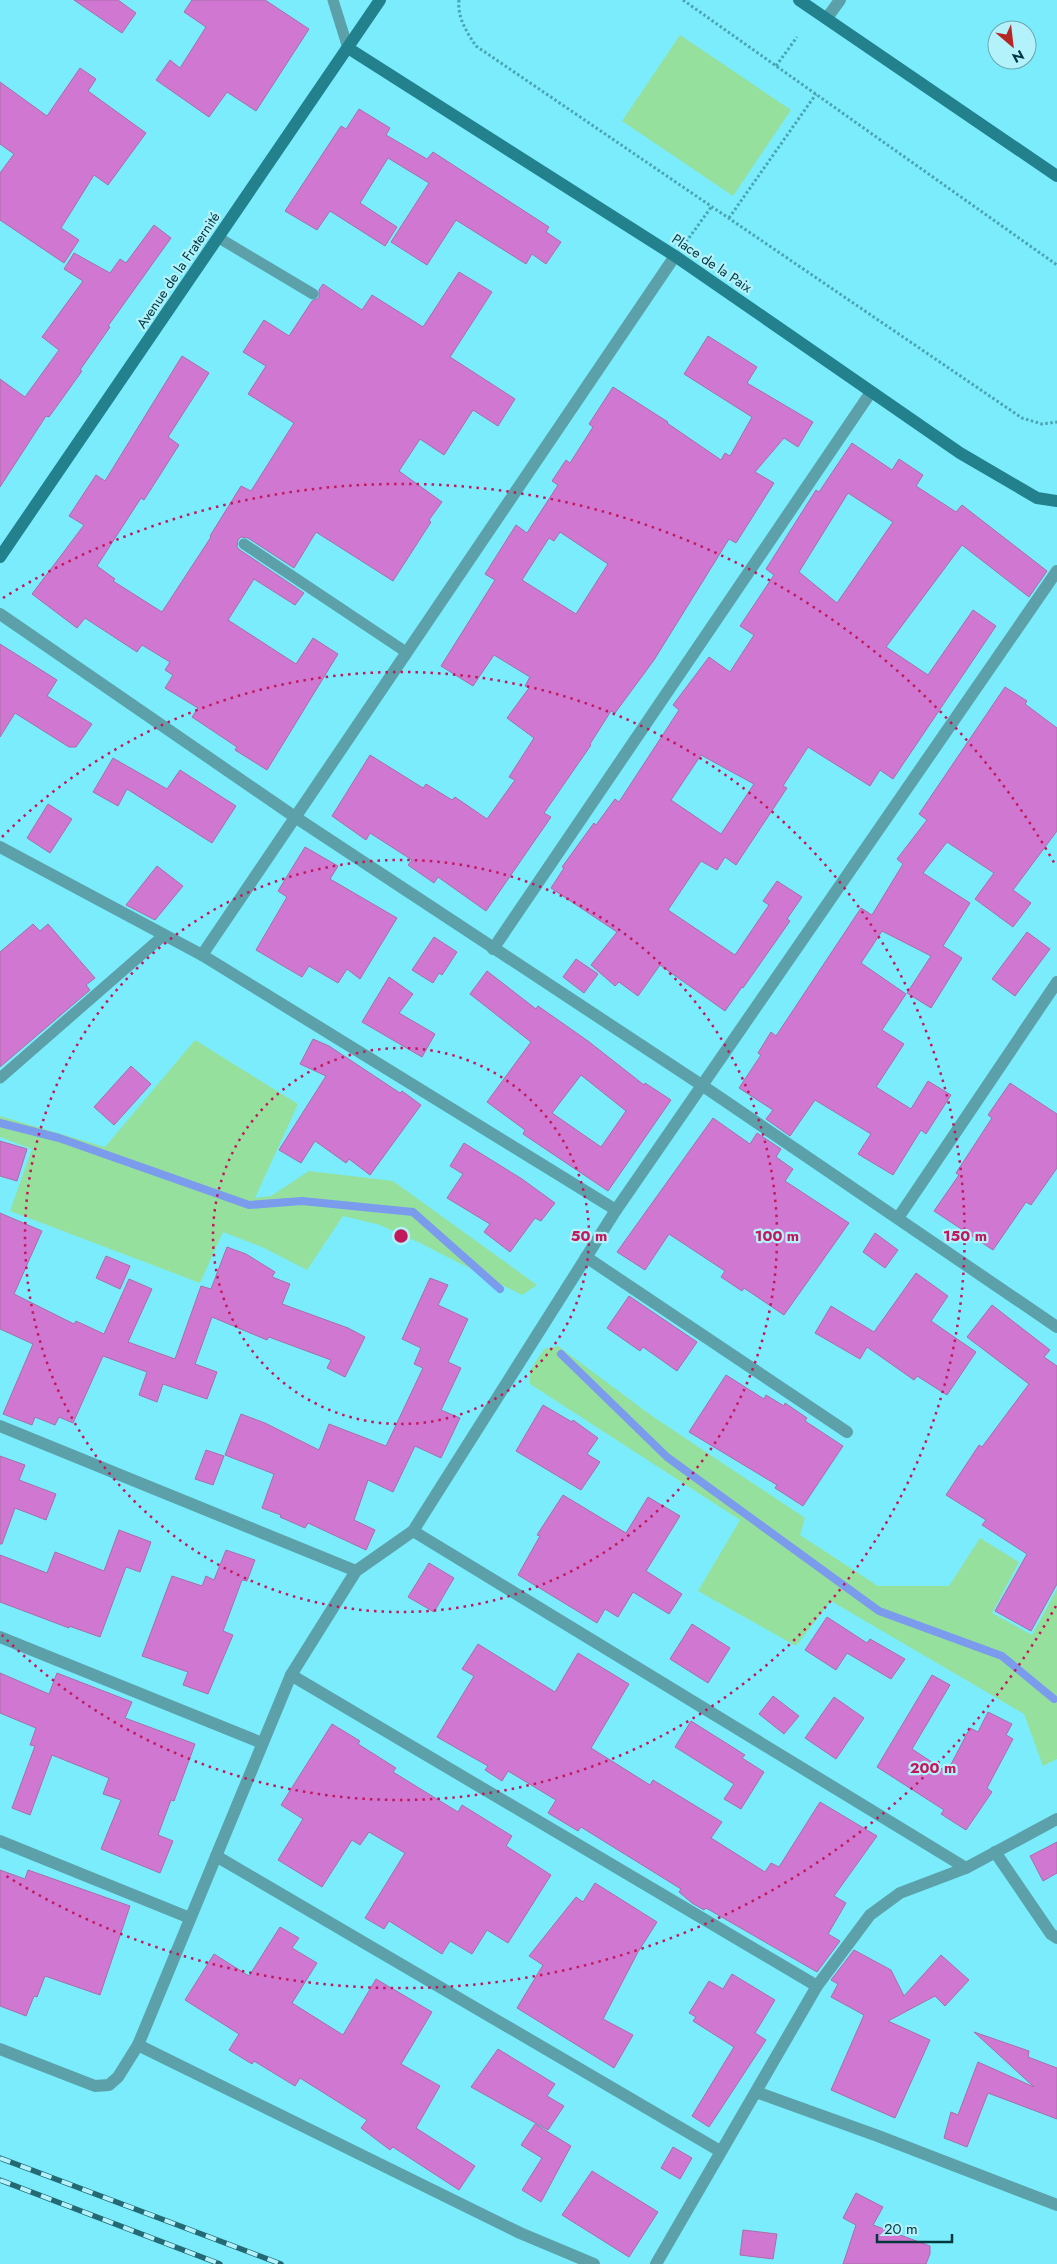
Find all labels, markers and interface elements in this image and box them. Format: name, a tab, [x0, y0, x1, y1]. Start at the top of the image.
north arrow	[987, 20, 1037, 70]
text: N	[1008, 45, 1028, 68]
street label: Avenue de la Fraternité	[132, 208, 224, 332]
street label: Place de la Paix	[668, 229, 756, 297]
text: 50 m	[571, 1225, 607, 1247]
text: 100 m	[755, 1225, 799, 1247]
text: 150 m	[943, 1225, 987, 1247]
centre of rings	[392, 1227, 410, 1245]
text: 200 m	[910, 1757, 956, 1779]
scale bar	[877, 2212, 952, 2244]
text: 20 m	[884, 2218, 918, 2240]

